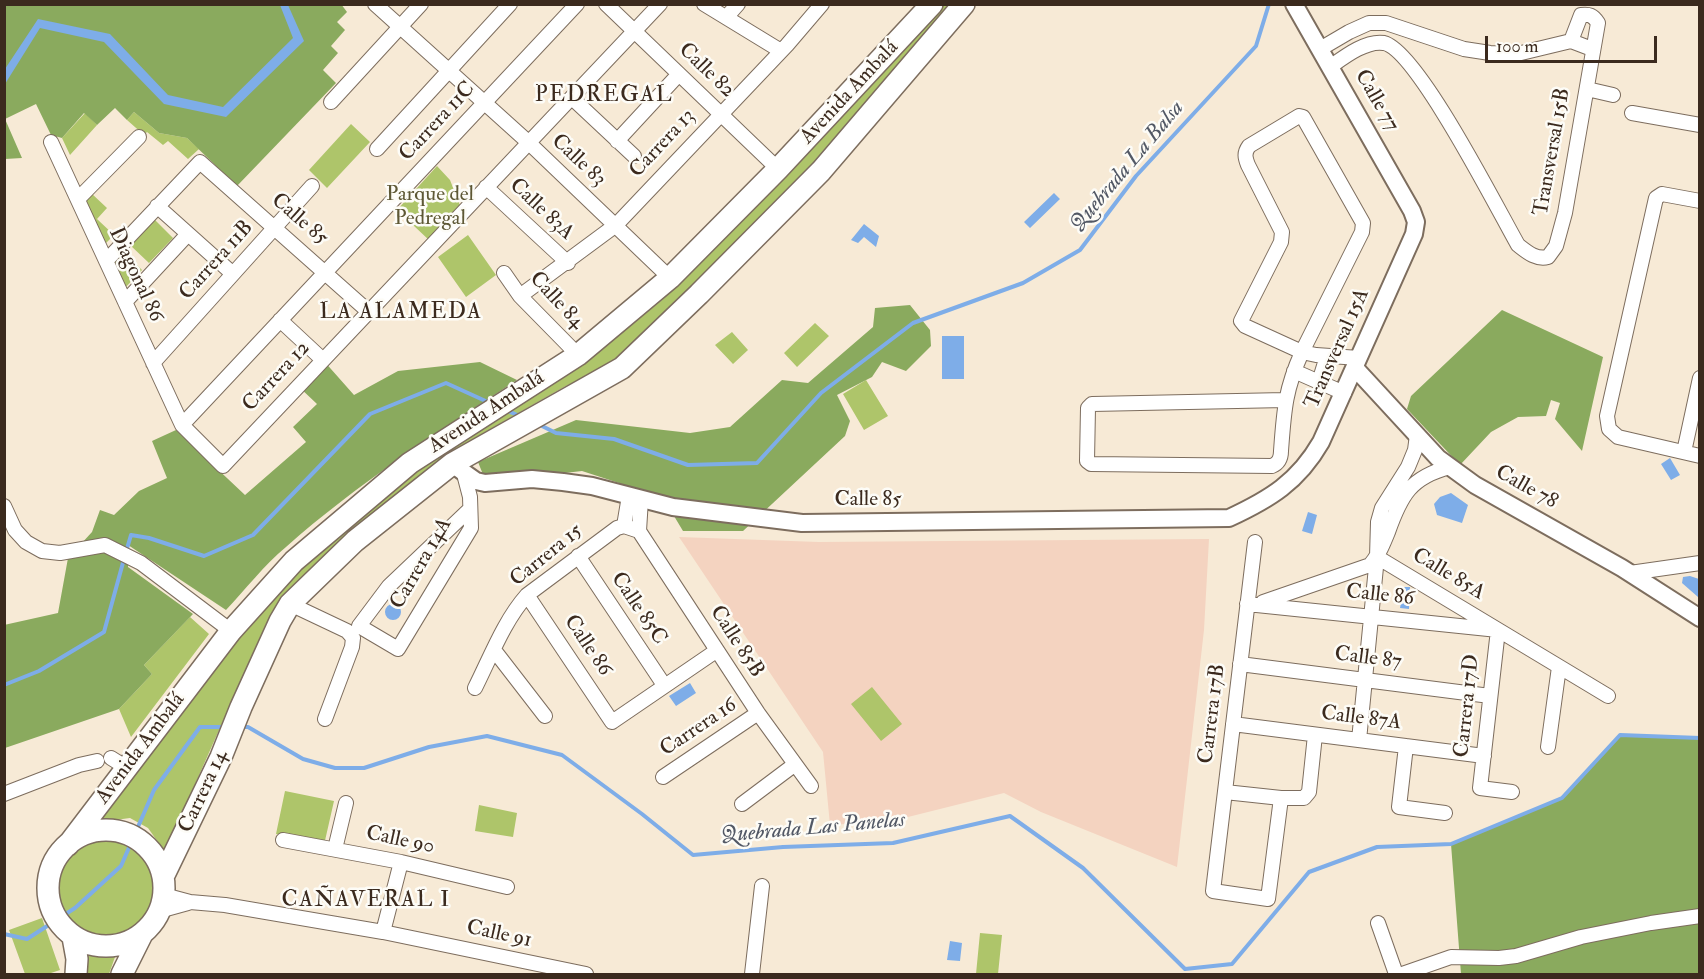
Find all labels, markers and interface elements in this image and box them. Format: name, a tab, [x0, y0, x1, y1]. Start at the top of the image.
scale bar	[1488, 24, 1660, 62]
text: 100 m	[1496, 35, 1539, 58]
street label: Avenida Ambalá	[796, 36, 904, 150]
street label: Calle 82	[673, 38, 739, 104]
street label: Calle 77	[1348, 66, 1404, 136]
street label: Carrera 11C	[395, 77, 481, 167]
district label: PEDREGAL	[535, 83, 673, 109]
street label: Transversal 15B	[1529, 86, 1577, 218]
water label: Quebrada La Balsa	[1066, 96, 1190, 238]
street label: Carrera 13	[625, 104, 701, 184]
street label: Calle 83	[545, 129, 611, 193]
street label: Calle 83A	[503, 174, 579, 246]
park label: Parque del Pedregal	[386, 182, 474, 232]
street label: Calle 85	[265, 189, 333, 251]
street label: Carrera 11B	[175, 216, 259, 306]
street label: Diagonal 86	[102, 224, 168, 326]
street label: Calle 84	[523, 267, 589, 335]
street label: Transversal 15A	[1300, 285, 1376, 413]
district label: LA ALAMEDA	[320, 300, 482, 326]
street label: Carrera 12	[238, 336, 316, 418]
street label: Avenida Ambalá	[425, 366, 549, 460]
street label: Calle 78	[1490, 461, 1562, 515]
street label: Calle 85	[835, 487, 901, 513]
street label: Carrera 14A	[386, 514, 458, 614]
street label: Carrera 15	[506, 519, 588, 593]
street label: Calle 85A	[1407, 544, 1489, 606]
street label: Calle 85C	[605, 568, 671, 650]
street label: Calle 86	[1345, 580, 1415, 612]
street label: Calle 85B	[703, 601, 769, 683]
street label: Calle 86	[557, 611, 617, 681]
street label: Calle 87	[1333, 642, 1403, 676]
street label: Carrera 17D	[1450, 653, 1486, 759]
street label: Carrera 17B	[1194, 663, 1232, 765]
street label: Avenida Ambalá	[91, 688, 191, 810]
street label: Carrera 16	[656, 693, 742, 763]
street label: Calle 87A	[1319, 702, 1403, 736]
street label: Carrera 14	[174, 747, 234, 837]
water label: Quebrada Las Panelas	[720, 808, 906, 850]
street label: Calle 90	[363, 821, 437, 861]
district label: CAÑAVERAL I	[281, 888, 451, 914]
street label: Calle 91	[464, 916, 534, 954]

